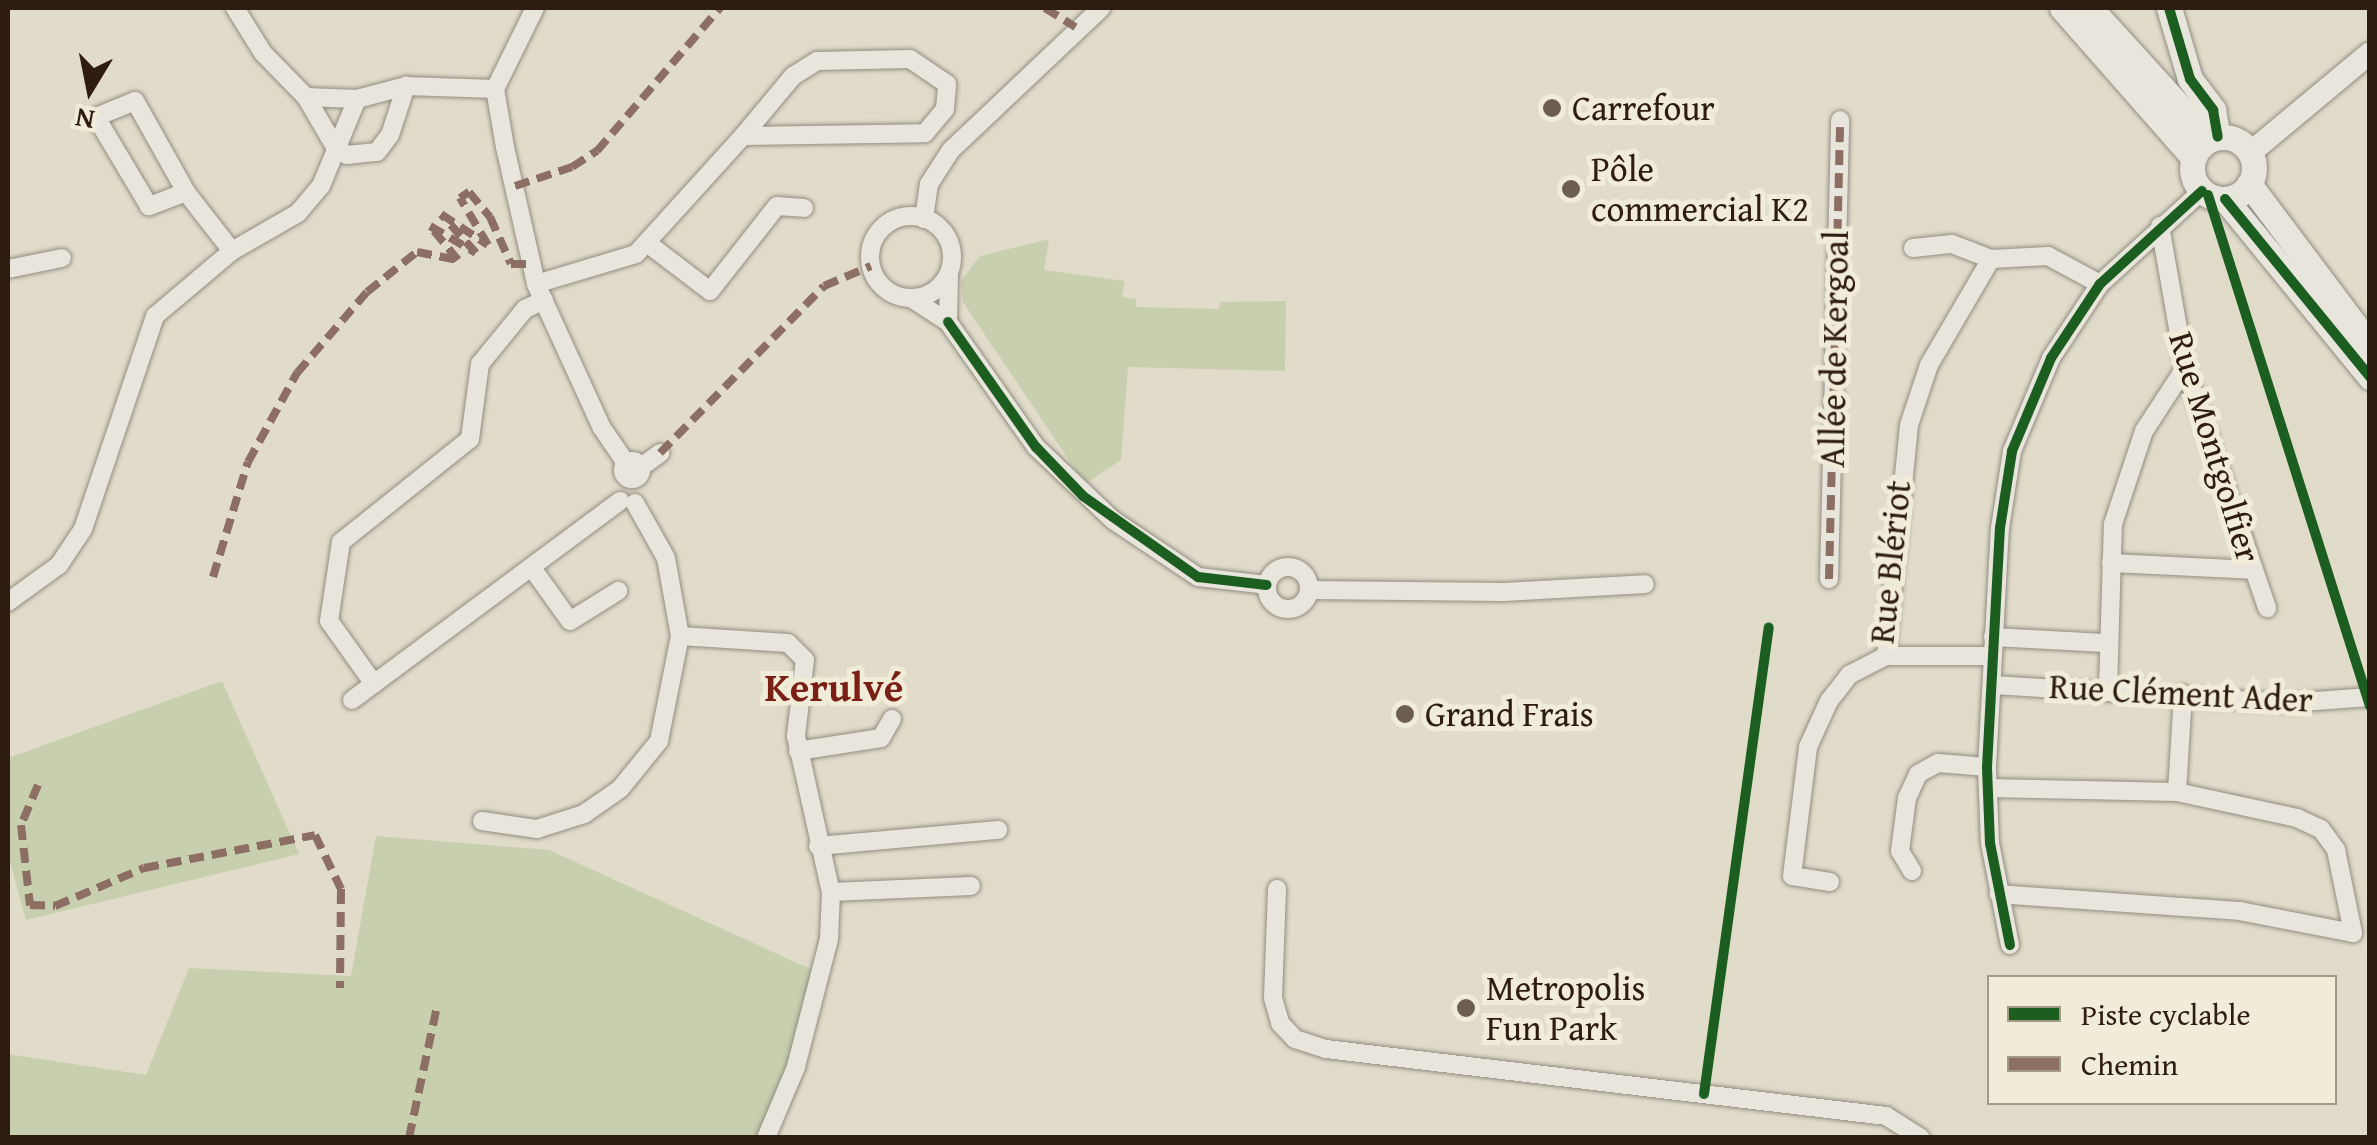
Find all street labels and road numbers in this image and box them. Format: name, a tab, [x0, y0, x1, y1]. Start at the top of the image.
street label: Allée de Kergoal	[1811, 230, 1857, 468]
street label: Rue Montgolfier	[2160, 327, 2270, 567]
street label: Rue Blériot	[1861, 478, 1919, 646]
street label: Rue Clément Ader	[2048, 665, 2314, 721]

